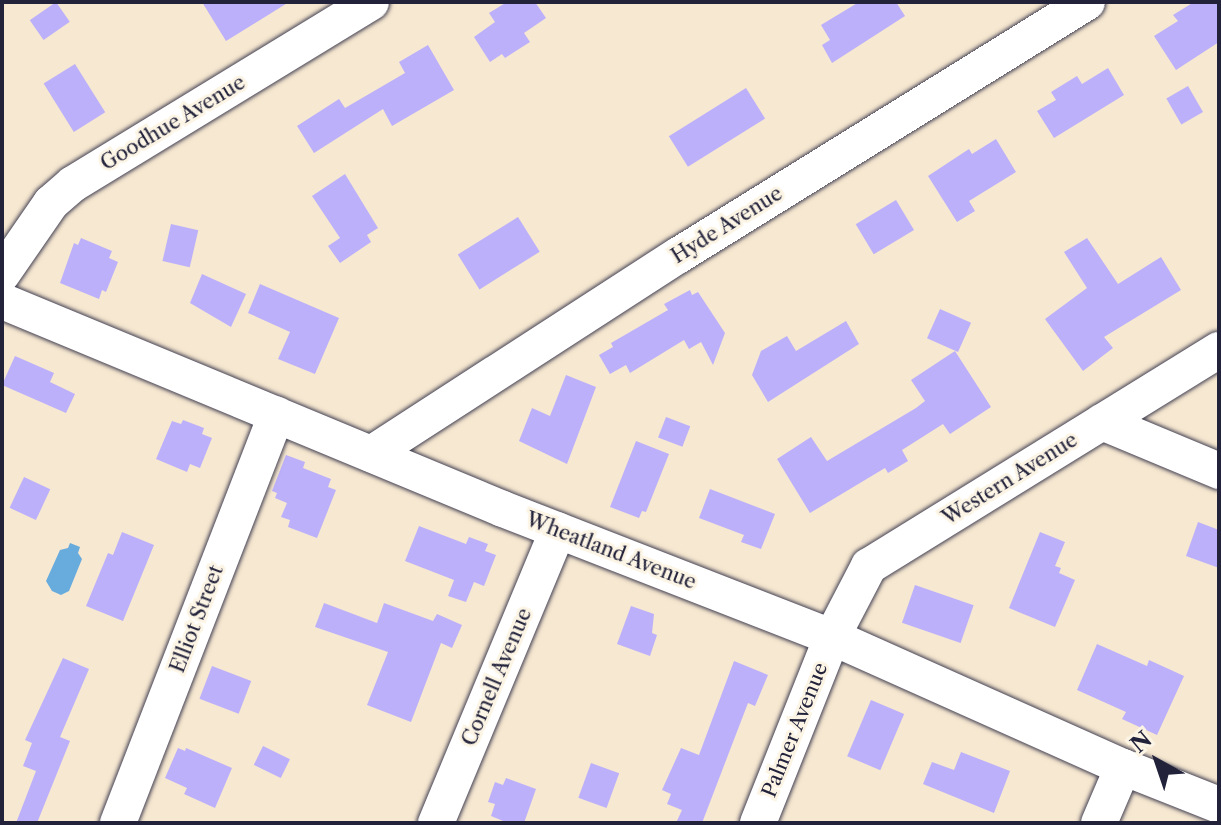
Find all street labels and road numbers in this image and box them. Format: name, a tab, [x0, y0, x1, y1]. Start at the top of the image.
street label: Goodhue Avenue	[96, 70, 250, 176]
street label: Hyde Avenue	[667, 181, 787, 269]
street label: Western Avenue	[938, 428, 1082, 530]
street label: Wheatland Avenue	[522, 507, 700, 595]
street label: Elliot Street	[166, 562, 228, 676]
street label: Cornell Avenue	[457, 604, 537, 750]
street label: Palmer Avenue	[757, 659, 833, 801]

